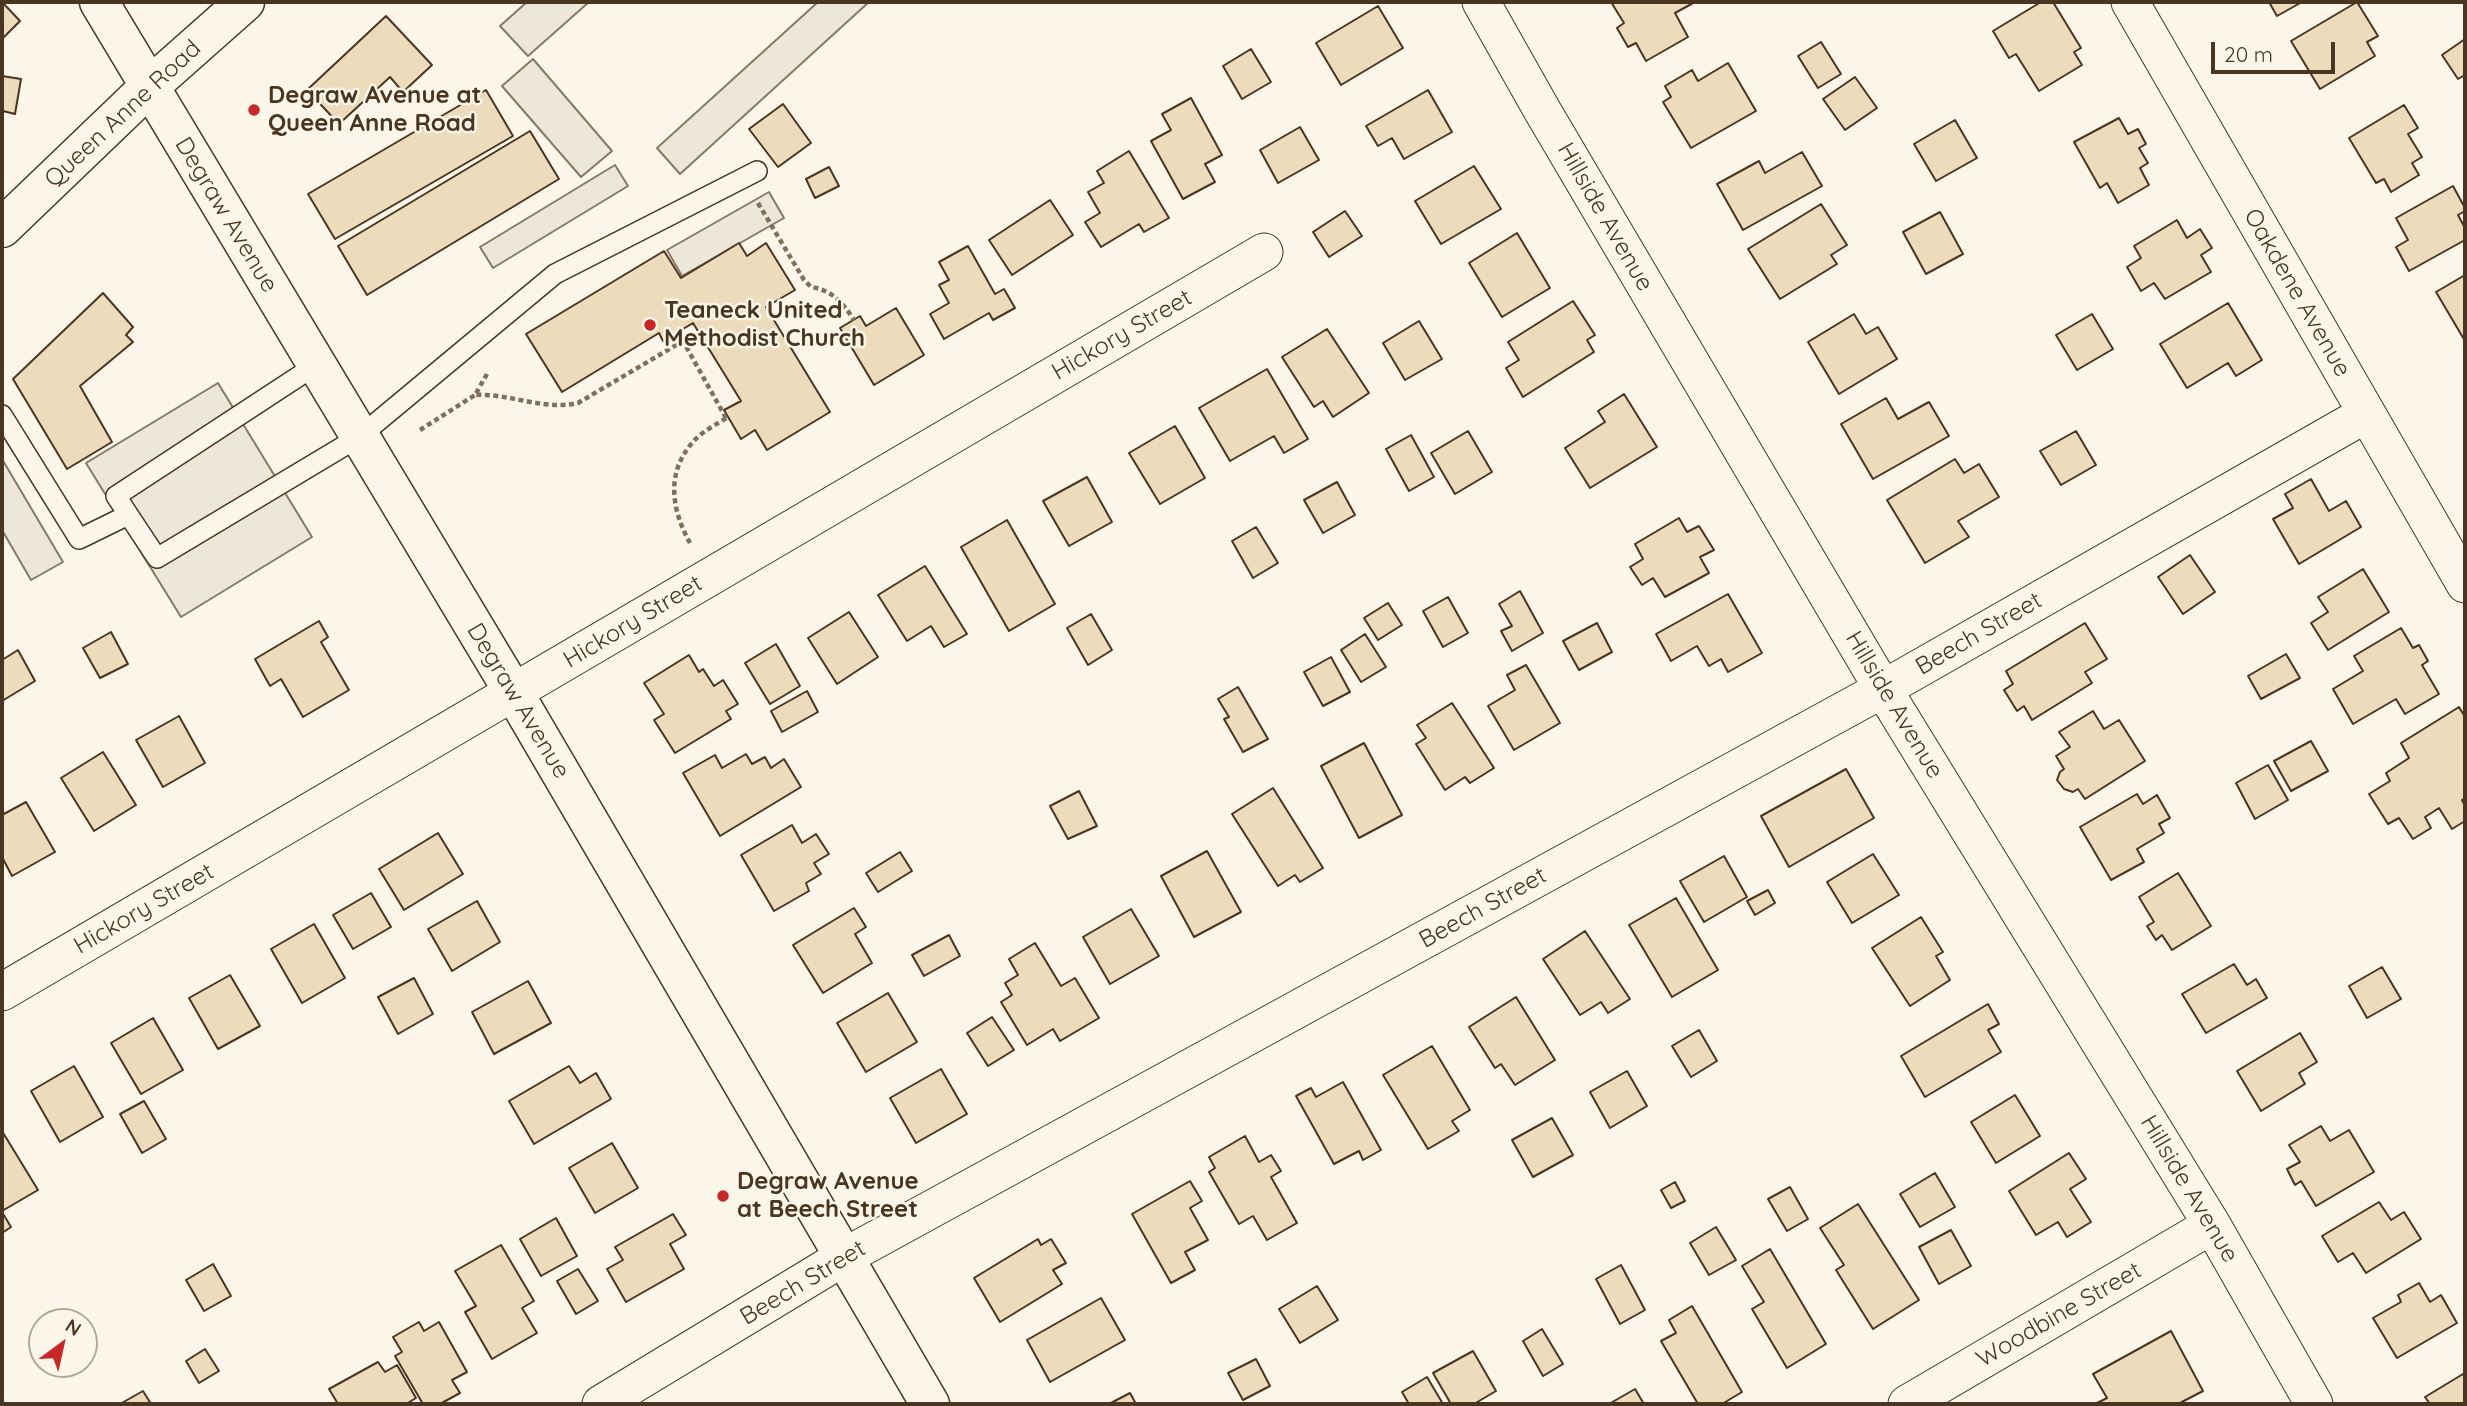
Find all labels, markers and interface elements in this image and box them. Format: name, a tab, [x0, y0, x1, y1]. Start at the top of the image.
scale bar	[2215, 28, 2339, 72]
street label: Queen Anne Road	[39, 34, 207, 194]
text: 20 m	[2224, 41, 2273, 67]
place label: Degraw Avenue at Queen Anne Road	[268, 82, 481, 138]
marker: Degraw Avenue at Queen Anne Road	[246, 102, 262, 118]
street label: Degraw Avenue	[168, 132, 284, 298]
street label: Hillside Avenue	[1551, 138, 1659, 296]
street label: Oakdene Avenue	[2237, 204, 2357, 382]
street label: Hickory Street	[1047, 283, 1197, 387]
place label: Teaneck United Methodist Church	[664, 297, 865, 353]
marker: Teaneck United Methodist Church	[642, 317, 658, 333]
street label: Hickory Street	[558, 569, 708, 675]
street label: Beech Street	[1911, 586, 2047, 682]
street label: Degraw Avenue	[460, 618, 576, 784]
street label: Hillside Avenue	[1839, 626, 1949, 784]
street label: Hickory Street	[69, 857, 219, 961]
street label: Beech Street	[1414, 861, 1552, 955]
street label: Hillside Avenue	[2134, 1110, 2244, 1268]
place label: Degraw Avenue at Beech Street	[737, 1168, 919, 1224]
marker: Degraw Avenue at Beech Street	[715, 1188, 731, 1204]
street label: Beech Street	[735, 1234, 871, 1332]
street label: Woodbine Street	[1971, 1256, 2147, 1374]
north arrow	[28, 1308, 98, 1378]
text: N	[61, 1313, 86, 1341]

